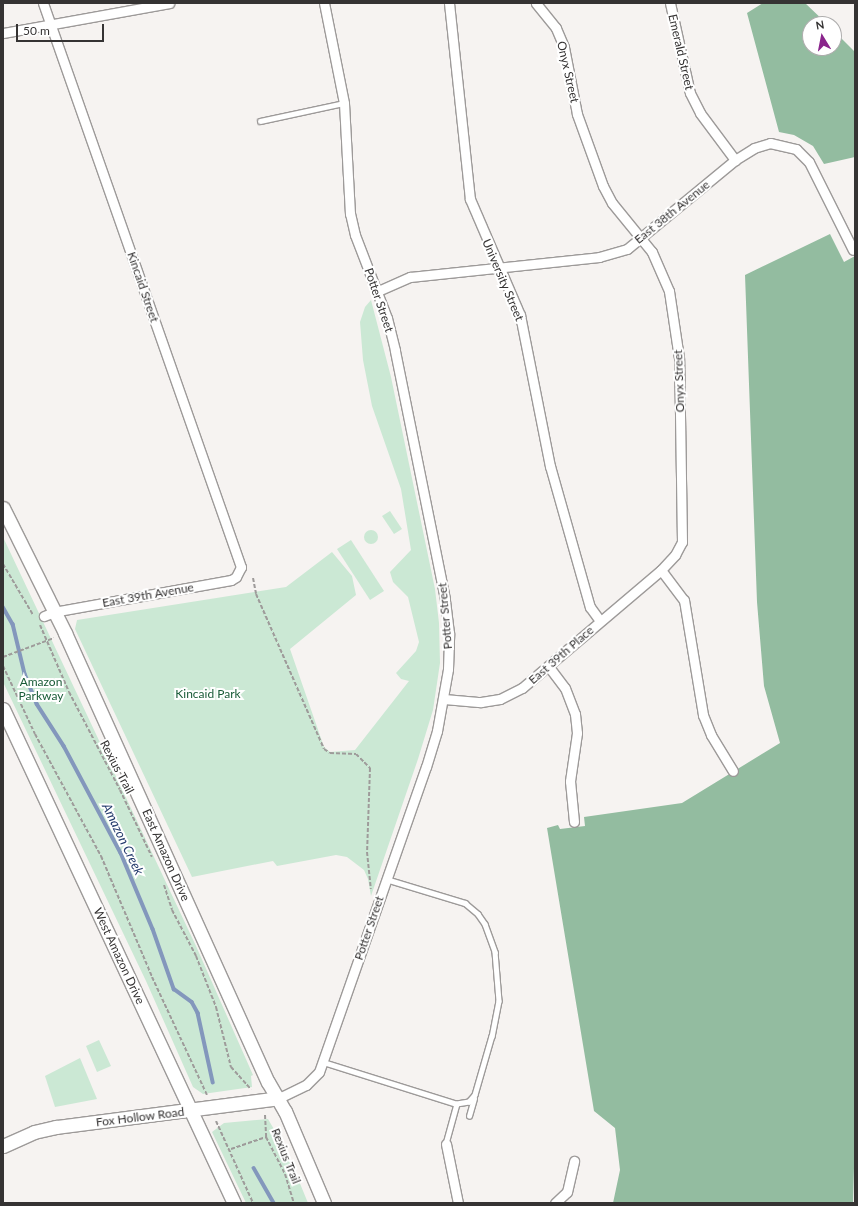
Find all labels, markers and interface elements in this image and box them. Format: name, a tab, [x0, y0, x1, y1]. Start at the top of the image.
street label: Emerald Street	[665, 13, 697, 91]
scale bar	[18, 16, 106, 42]
north arrow	[802, 16, 842, 56]
text: N	[815, 18, 825, 32]
text: 50 m	[23, 23, 50, 38]
street label: Onyx Street	[554, 40, 582, 104]
street label: East 38th Avenue	[631, 177, 713, 247]
street label: University Street	[479, 237, 527, 323]
street label: Kincaid Street	[124, 250, 162, 324]
street label: Potter Street	[361, 266, 397, 334]
street label: Onyx Street	[671, 349, 687, 413]
street label: East 39th Avenue	[101, 580, 195, 610]
street label: Potter Street	[435, 582, 455, 650]
street label: East 39th Place	[526, 623, 596, 687]
park label: Amazon Parkway	[19, 675, 63, 703]
park label: Kincaid Park	[175, 687, 241, 701]
street label: Rexius Trail	[97, 738, 137, 796]
water label: Amazon Creek	[99, 801, 147, 877]
street label: East Amazon Drive	[139, 806, 193, 904]
street label: Potter Street	[351, 894, 387, 962]
street label: West Amazon Drive	[90, 905, 148, 1007]
street label: Fox Hollow Road	[95, 1104, 185, 1130]
street label: Rexius Trail	[268, 1126, 304, 1186]

